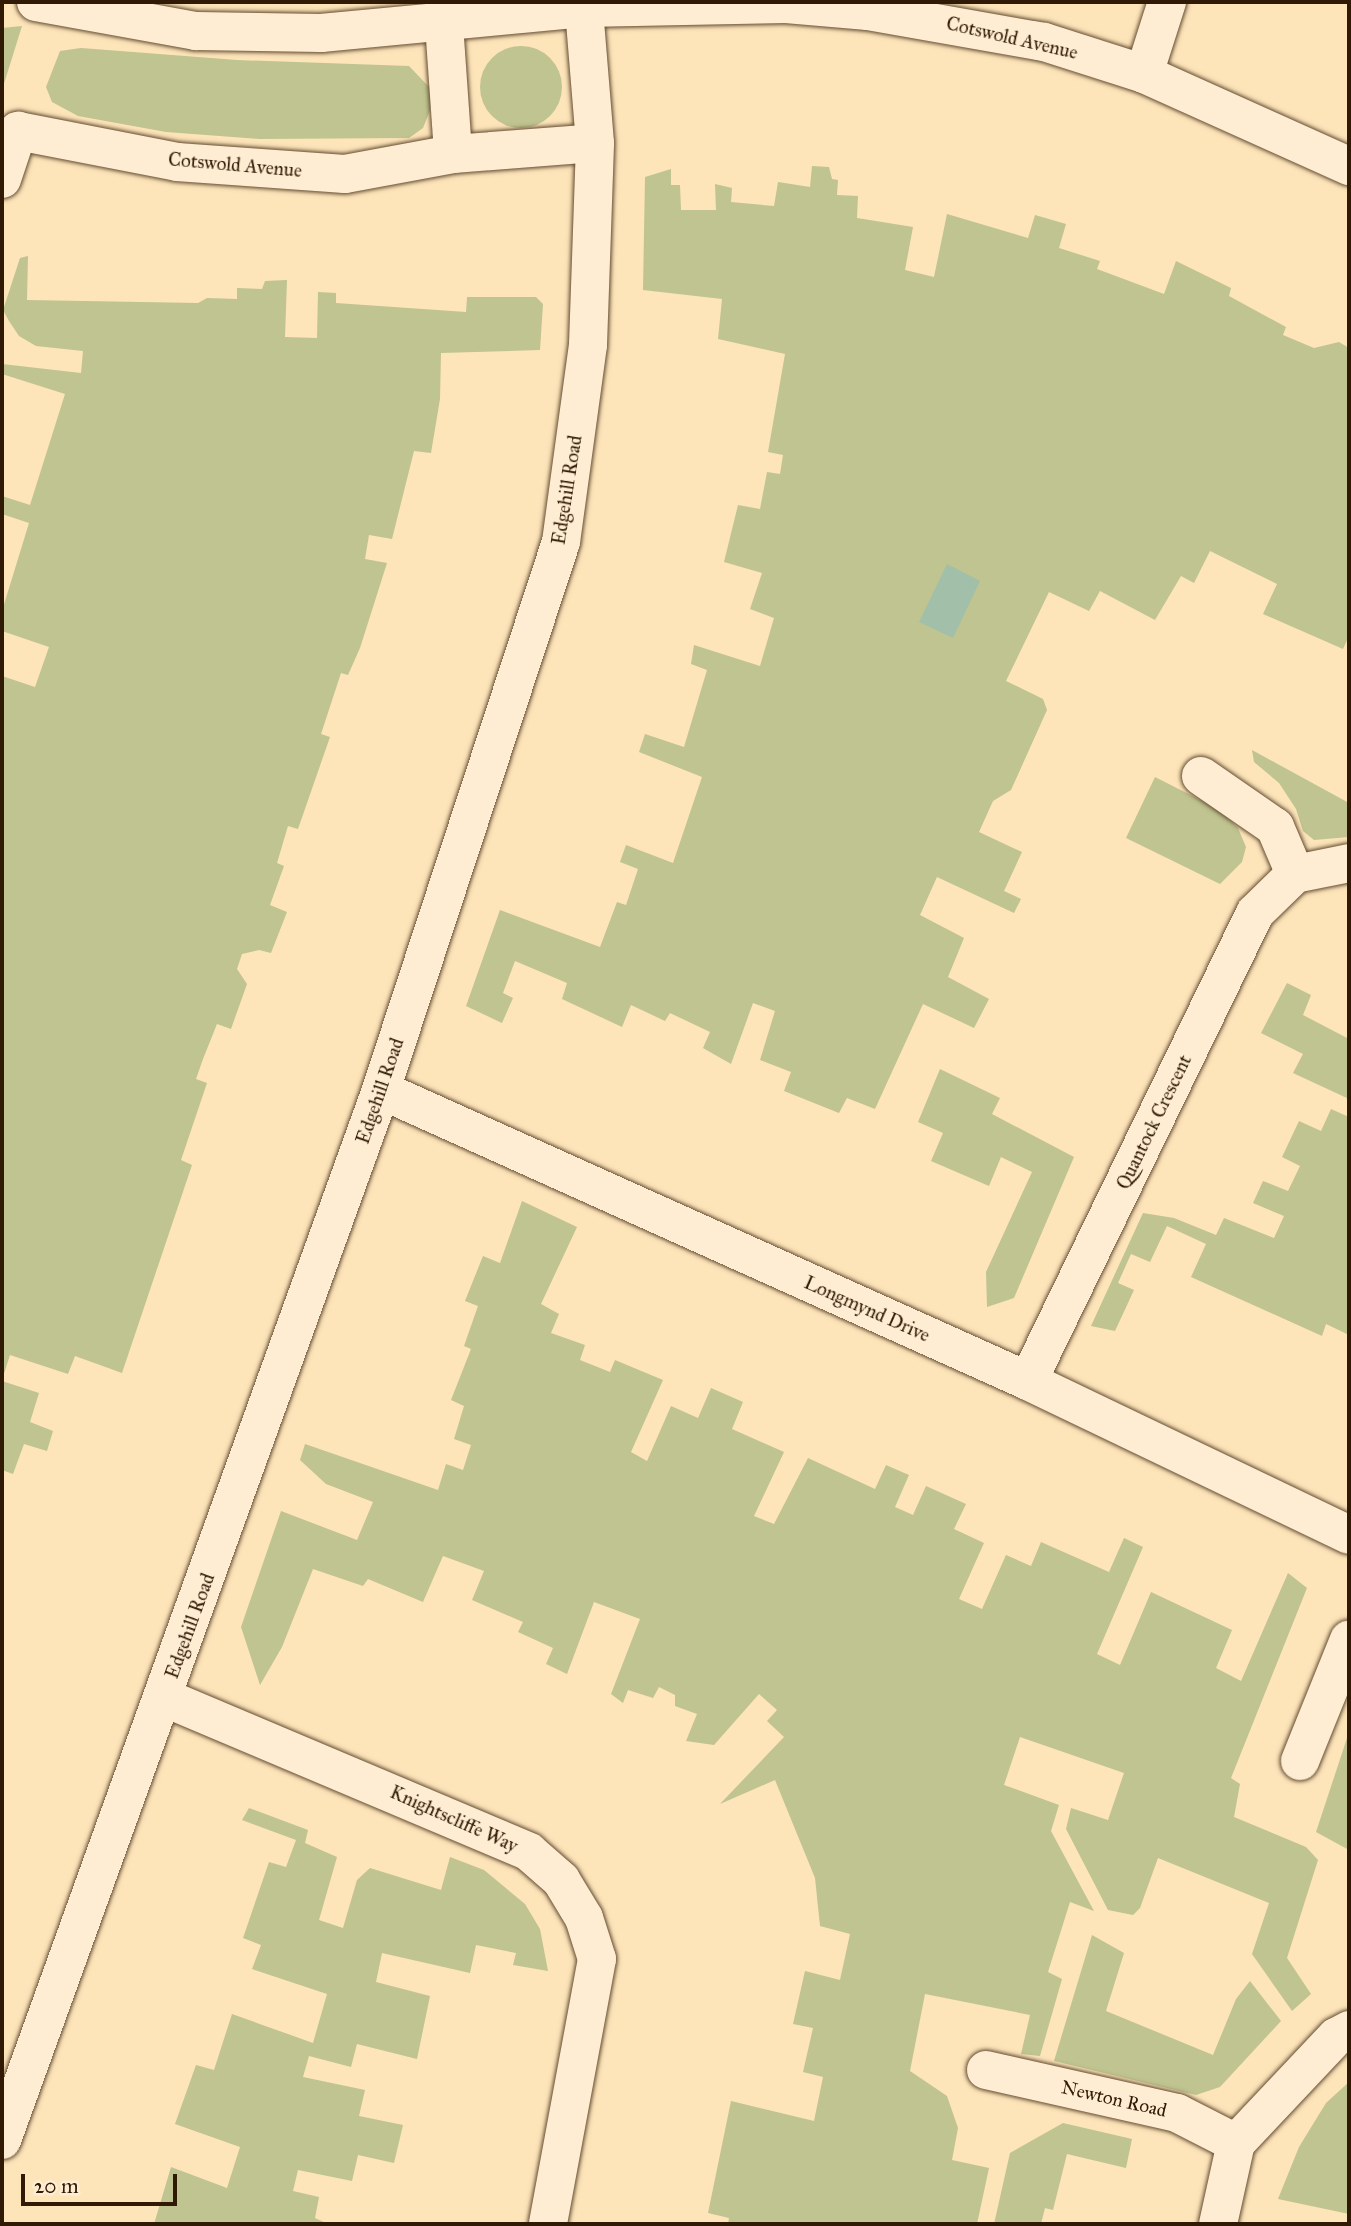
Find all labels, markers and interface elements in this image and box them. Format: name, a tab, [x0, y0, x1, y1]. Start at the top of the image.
street label: Cotswold Avenue	[944, 12, 1080, 64]
street label: Cotswold Avenue	[167, 148, 303, 182]
street label: Edgehill Road	[547, 434, 587, 546]
street label: Edgehill Road	[351, 1035, 409, 1147]
street label: Quantock Crescent	[1112, 1051, 1196, 1193]
street label: Longmynd Drive	[801, 1271, 933, 1347]
street label: Edgehill Road	[160, 1570, 220, 1682]
street label: Knightscliffe Way	[387, 1781, 521, 1857]
street label: Newton Road	[1059, 2076, 1169, 2122]
scale bar	[24, 2160, 180, 2204]
text: 20 m	[34, 2173, 79, 2199]

